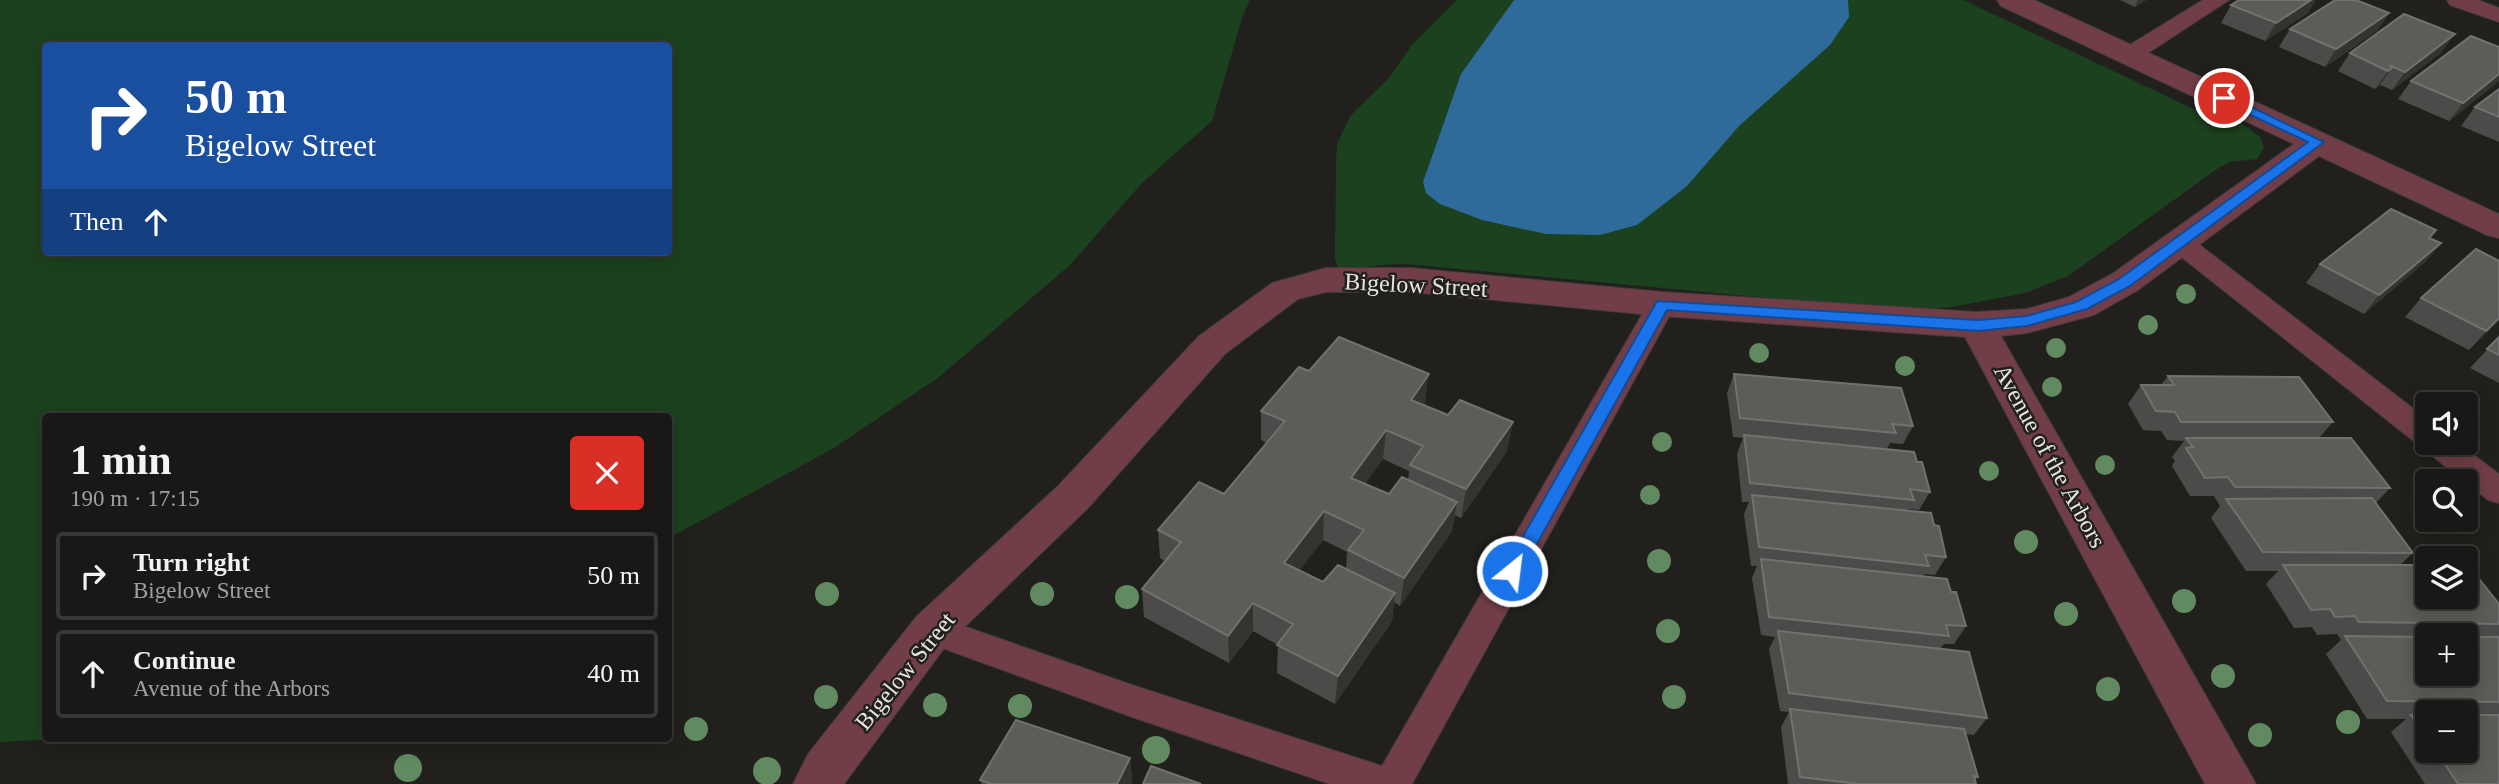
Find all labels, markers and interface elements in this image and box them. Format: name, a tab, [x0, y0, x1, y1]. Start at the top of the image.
pin	[2194, 68, 2254, 128]
text: 50 m	[185, 69, 287, 124]
icon: right	[70, 70, 161, 161]
icon: arrive	[2205, 79, 2243, 117]
text: Bigelow Street	[185, 127, 376, 163]
icon: ahead	[137, 203, 175, 241]
text: Then	[70, 207, 123, 236]
street label: Bigelow Street	[1344, 268, 1489, 302]
street label: Avenue of the Arbors	[1989, 360, 2111, 552]
map controls	[2415, 392, 2478, 763]
button: sound	[2415, 392, 2478, 455]
button: close	[570, 436, 644, 510]
text: 1 min	[70, 437, 172, 483]
button: search	[2415, 469, 2478, 532]
text: 190 m · 17:15	[70, 486, 200, 511]
position arrow	[1475, 534, 1549, 608]
button: layers	[2415, 546, 2478, 609]
text: Turn right	[133, 548, 250, 577]
icon: right	[74, 557, 112, 595]
text: 50 m	[587, 561, 640, 590]
text: Bigelow Street	[133, 578, 270, 603]
street label: Bigelow Street	[850, 607, 960, 735]
button: +	[2415, 623, 2478, 686]
text: Continue	[133, 646, 236, 675]
icon: ahead	[74, 655, 112, 693]
text: 40 m	[587, 659, 640, 688]
text: Avenue of the Arbors	[133, 676, 330, 701]
button: −	[2415, 700, 2478, 763]

